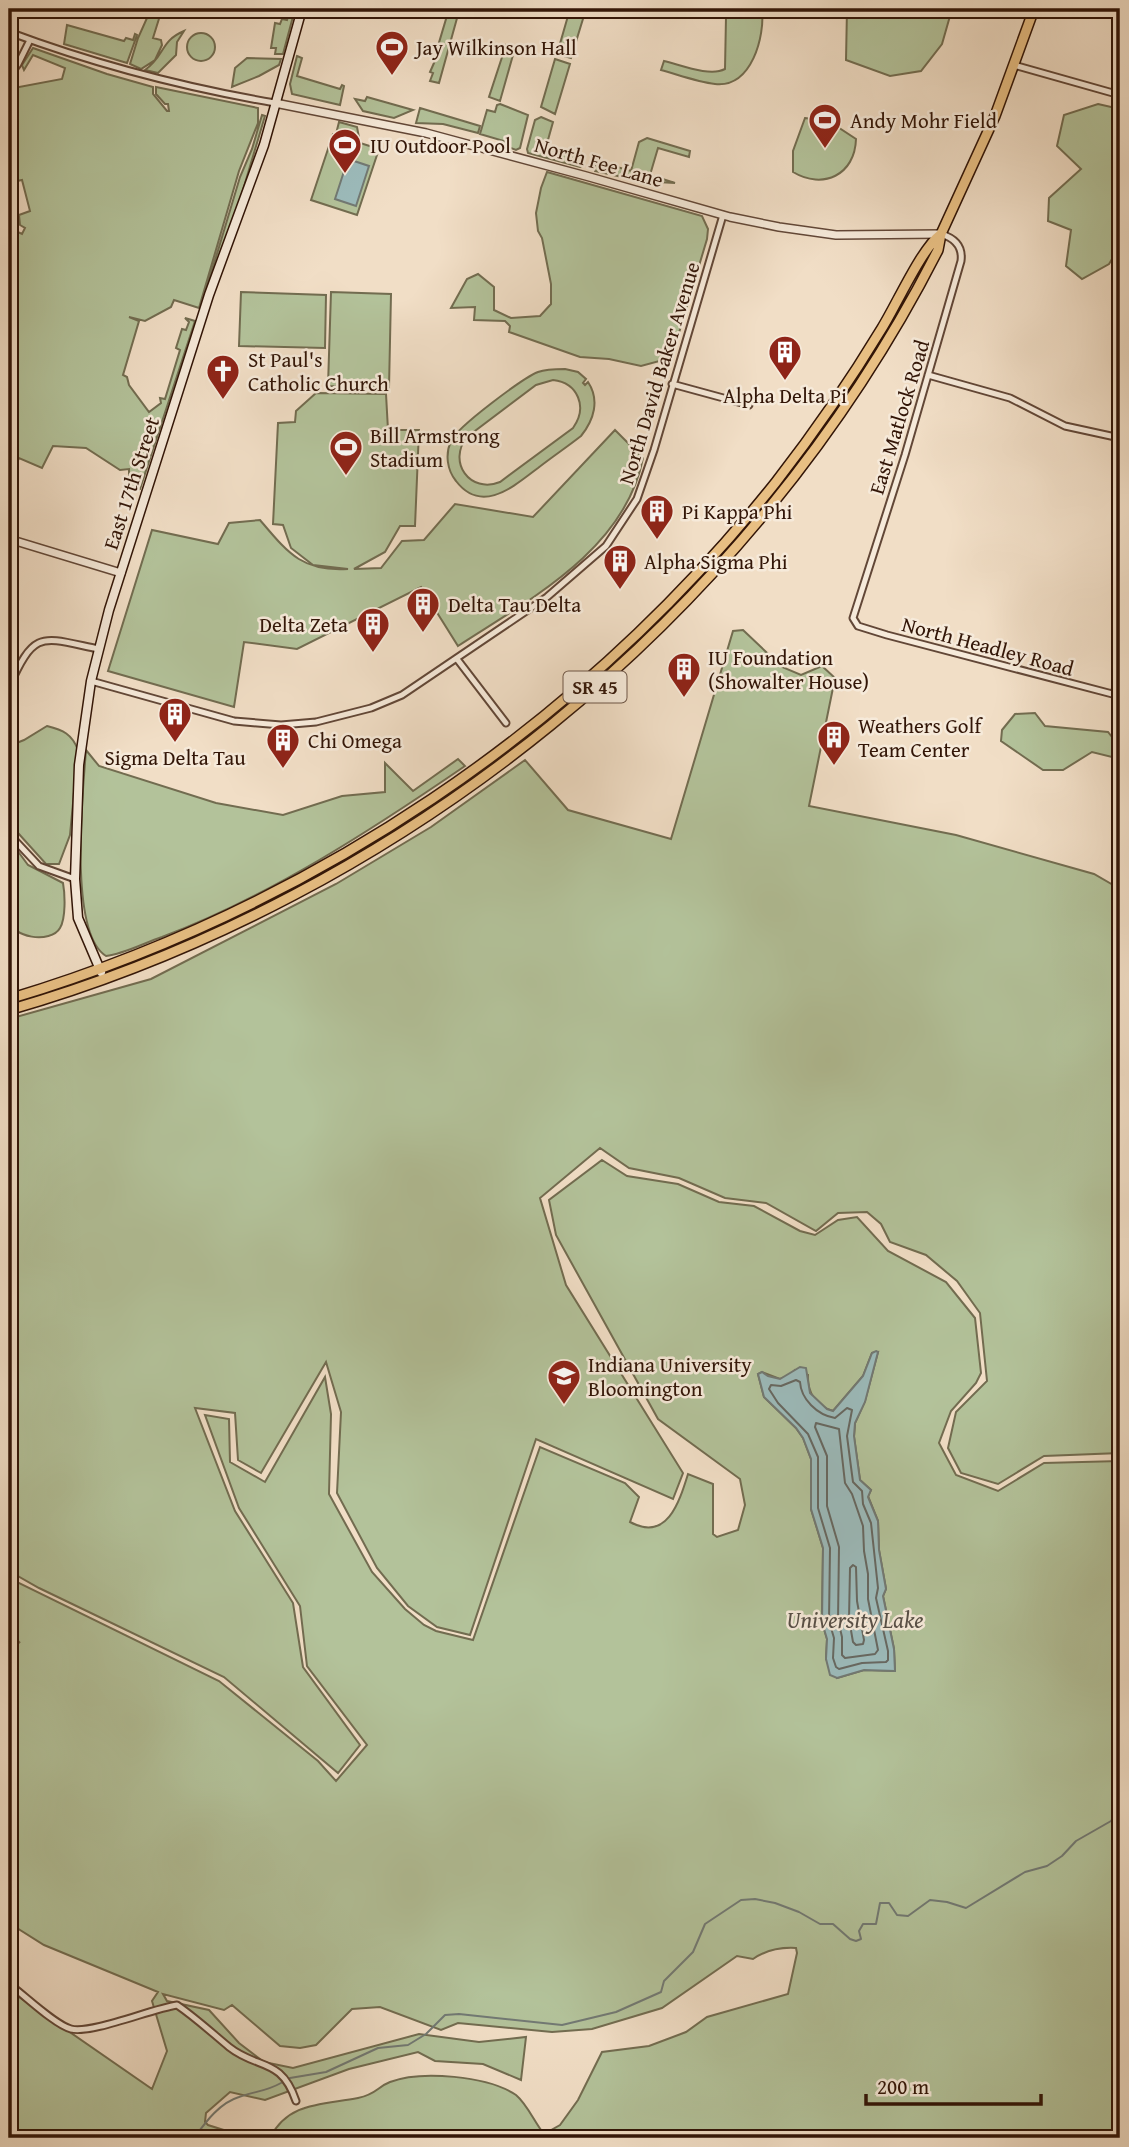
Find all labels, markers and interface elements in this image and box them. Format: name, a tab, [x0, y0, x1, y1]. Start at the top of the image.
sports icon: Jay Wilkinson Hall	[373, 28, 411, 77]
place label: Jay Wilkinson Hall	[413, 32, 577, 63]
sports icon: Andy Mohr Field	[806, 101, 844, 150]
place label: Andy Mohr Field	[850, 105, 998, 136]
sports icon: IU Outdoor Pool	[326, 126, 364, 175]
street label: North Fee Lane	[531, 129, 667, 195]
place label: IU Outdoor Pool	[370, 130, 511, 161]
street label: North David Baker Avenue	[610, 258, 708, 488]
building icon: Alpha Delta Pi	[766, 333, 804, 382]
street label: East Matlock Road	[861, 335, 937, 498]
place label: St Paul's Catholic Church	[248, 344, 389, 399]
church icon: St Paul's Catholic Church	[204, 352, 242, 401]
place label: Alpha Delta Pi	[723, 380, 847, 411]
street label: East 17th Street	[95, 412, 167, 553]
place label: Bill Armstrong Stadium	[370, 420, 500, 475]
sports icon: Bill Armstrong Stadium	[327, 428, 365, 477]
building icon: Pi Kappa Phi	[638, 492, 676, 541]
place label: Pi Kappa Phi	[682, 496, 792, 527]
building icon: Alpha Sigma Phi	[601, 542, 639, 591]
place label: Alpha Sigma Phi	[644, 546, 788, 577]
building icon: Delta Tau Delta	[404, 585, 442, 634]
place label: Delta Tau Delta	[448, 589, 581, 620]
building icon: Delta Zeta	[354, 605, 392, 654]
street label: North Headley Road	[899, 608, 1078, 684]
place label: Delta Zeta	[259, 609, 348, 640]
place label: IU Foundation (Showalter House)	[708, 642, 869, 697]
building icon: IU Foundation (Showalter House)	[665, 650, 703, 699]
road number: SR 45	[564, 672, 626, 702]
building icon: Sigma Delta Tau	[156, 695, 194, 744]
place label: Weathers Golf Team Center	[858, 710, 983, 765]
building icon: Weathers Golf Team Center	[815, 718, 853, 767]
building icon: Chi Omega	[264, 721, 302, 770]
place label: Chi Omega	[308, 725, 402, 756]
place label: Sigma Delta Tau	[104, 742, 246, 773]
place label: Indiana University Bloomington	[588, 1349, 752, 1404]
school or university icon: Indiana University Bloomington	[545, 1357, 583, 1406]
water label: University Lake	[786, 1603, 924, 1636]
scale bar	[866, 2063, 1042, 2107]
text: 200 m	[877, 2071, 929, 2102]

